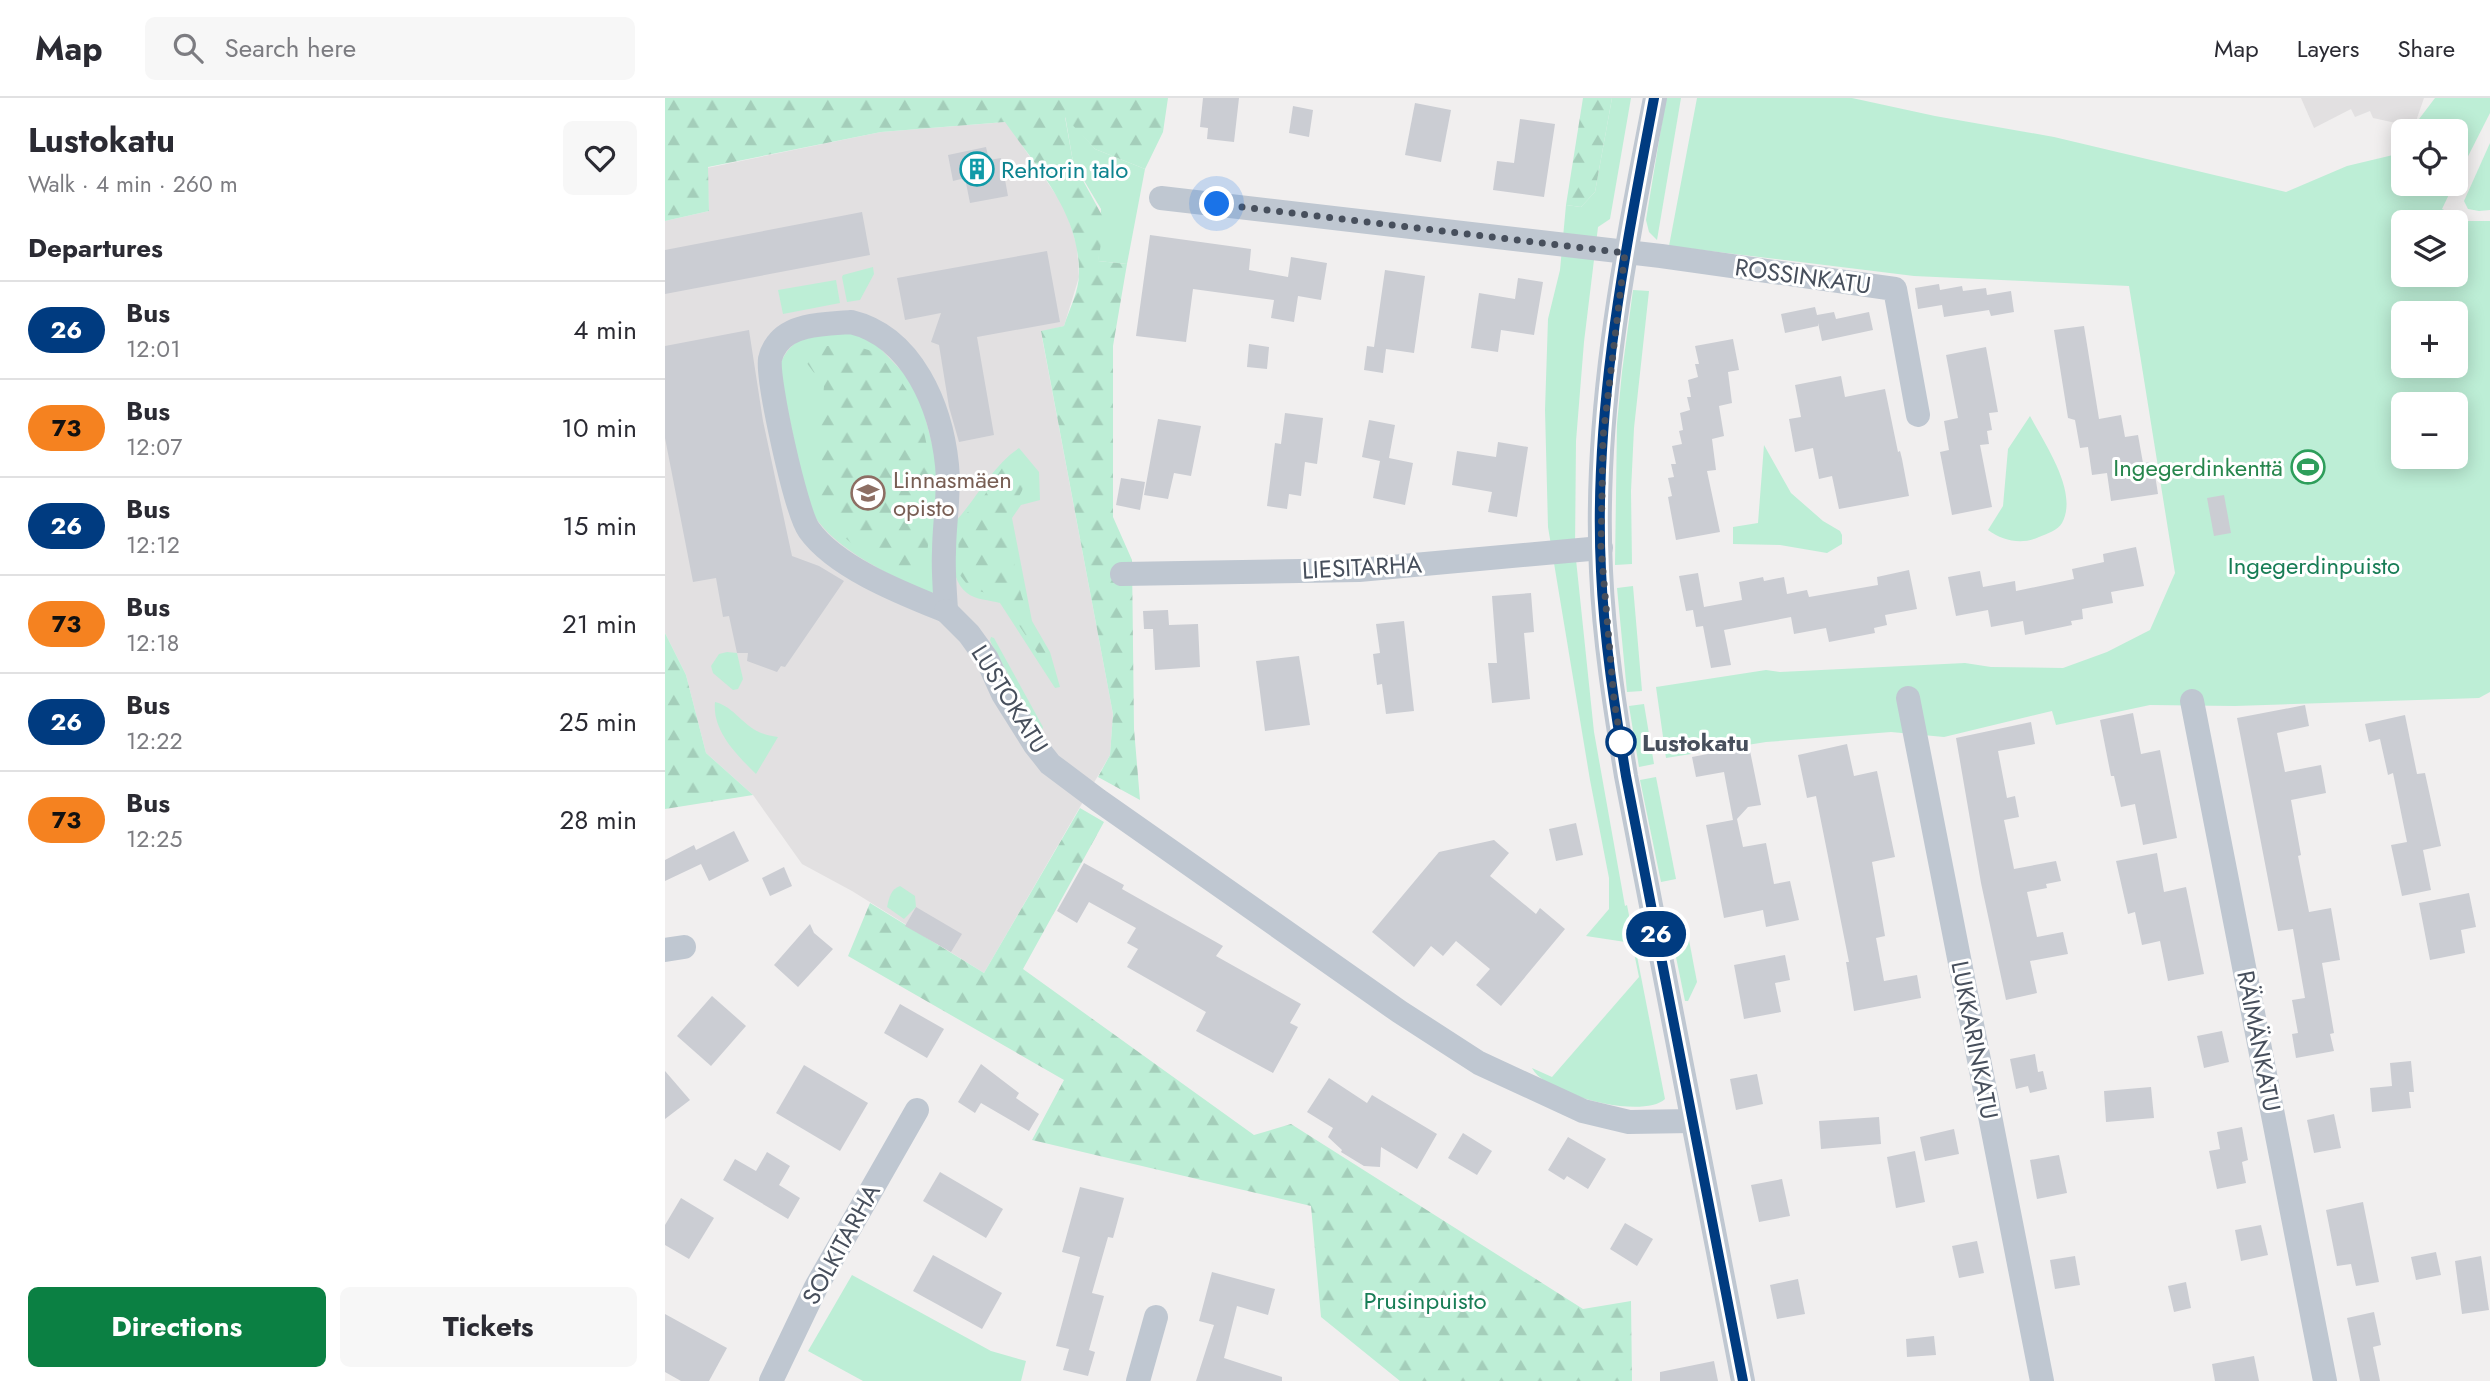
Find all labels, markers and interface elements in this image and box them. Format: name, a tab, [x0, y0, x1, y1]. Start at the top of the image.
search box	[145, 17, 635, 80]
text: Map	[35, 25, 103, 72]
icon: search	[169, 29, 207, 67]
text: Search here	[225, 29, 356, 67]
text: Map	[2214, 31, 2259, 66]
text: Layers	[2297, 31, 2359, 66]
text: Share	[2397, 31, 2455, 66]
text: Lustokatu	[28, 117, 175, 164]
map controls	[2391, 119, 2468, 469]
button: locate	[2391, 119, 2468, 196]
button: heart	[563, 121, 637, 195]
building icon: Rehtorin talo	[958, 150, 996, 188]
place label: Rehtorin talo	[1001, 152, 1128, 187]
text: Walk · 4 min · 260 m	[28, 167, 238, 201]
your location	[1199, 186, 1234, 221]
button: layers	[2391, 210, 2468, 287]
text: Departures	[28, 229, 163, 267]
street label: ROSSINKATU	[1733, 249, 1873, 303]
text: Bus	[126, 294, 170, 332]
button: +	[2391, 301, 2468, 378]
text: 4 min	[573, 311, 637, 349]
text: 26	[51, 312, 82, 347]
text: 12:01	[126, 332, 181, 366]
text: Bus	[126, 392, 170, 430]
button: −	[2391, 392, 2468, 469]
text: 10 min	[561, 409, 637, 447]
text: 73	[52, 410, 81, 445]
text: 12:07	[126, 430, 182, 464]
sports icon: Ingegerdinkenttä	[2289, 448, 2327, 486]
place label: Ingegerdinkenttä	[2113, 450, 2283, 485]
place label: Linnasmäen opisto	[893, 462, 1012, 525]
school or university icon: Linnasmäen opisto	[849, 474, 887, 512]
text: Bus	[126, 490, 170, 528]
text: 15 min	[562, 507, 637, 545]
text: 26	[51, 508, 82, 543]
text: 12:12	[126, 528, 180, 562]
street label: LIESITARHA	[1301, 546, 1423, 588]
park label: Ingegerdinpuisto	[2228, 548, 2400, 583]
text: Bus	[126, 588, 170, 626]
text: 21 min	[562, 605, 637, 643]
text: 73	[52, 606, 81, 641]
text: 12:18	[126, 626, 179, 660]
street label: LUSTOKATU	[963, 638, 1057, 760]
text: Bus	[126, 686, 170, 724]
text: 25 min	[559, 703, 637, 741]
text: 26	[51, 704, 82, 739]
text: 12:22	[126, 724, 183, 758]
place label: Lustokatu	[1642, 725, 1749, 760]
marker: Lustokatu	[1606, 727, 1636, 757]
text: Bus	[126, 784, 170, 822]
text: 28 min	[560, 801, 637, 839]
text: 73	[52, 802, 81, 837]
text: 12:25	[126, 822, 182, 856]
line badge: 26	[1625, 911, 1688, 957]
text: 26	[1640, 916, 1672, 951]
street label: LUKKARINKATU	[1942, 958, 2008, 1122]
street label: RÄIMÄNKATU	[2228, 967, 2290, 1115]
street label: SOLKITARHA	[793, 1177, 889, 1311]
park label: Prusinpuisto	[1363, 1283, 1487, 1318]
button: Directions	[28, 1287, 326, 1367]
button: Tickets	[340, 1287, 637, 1367]

